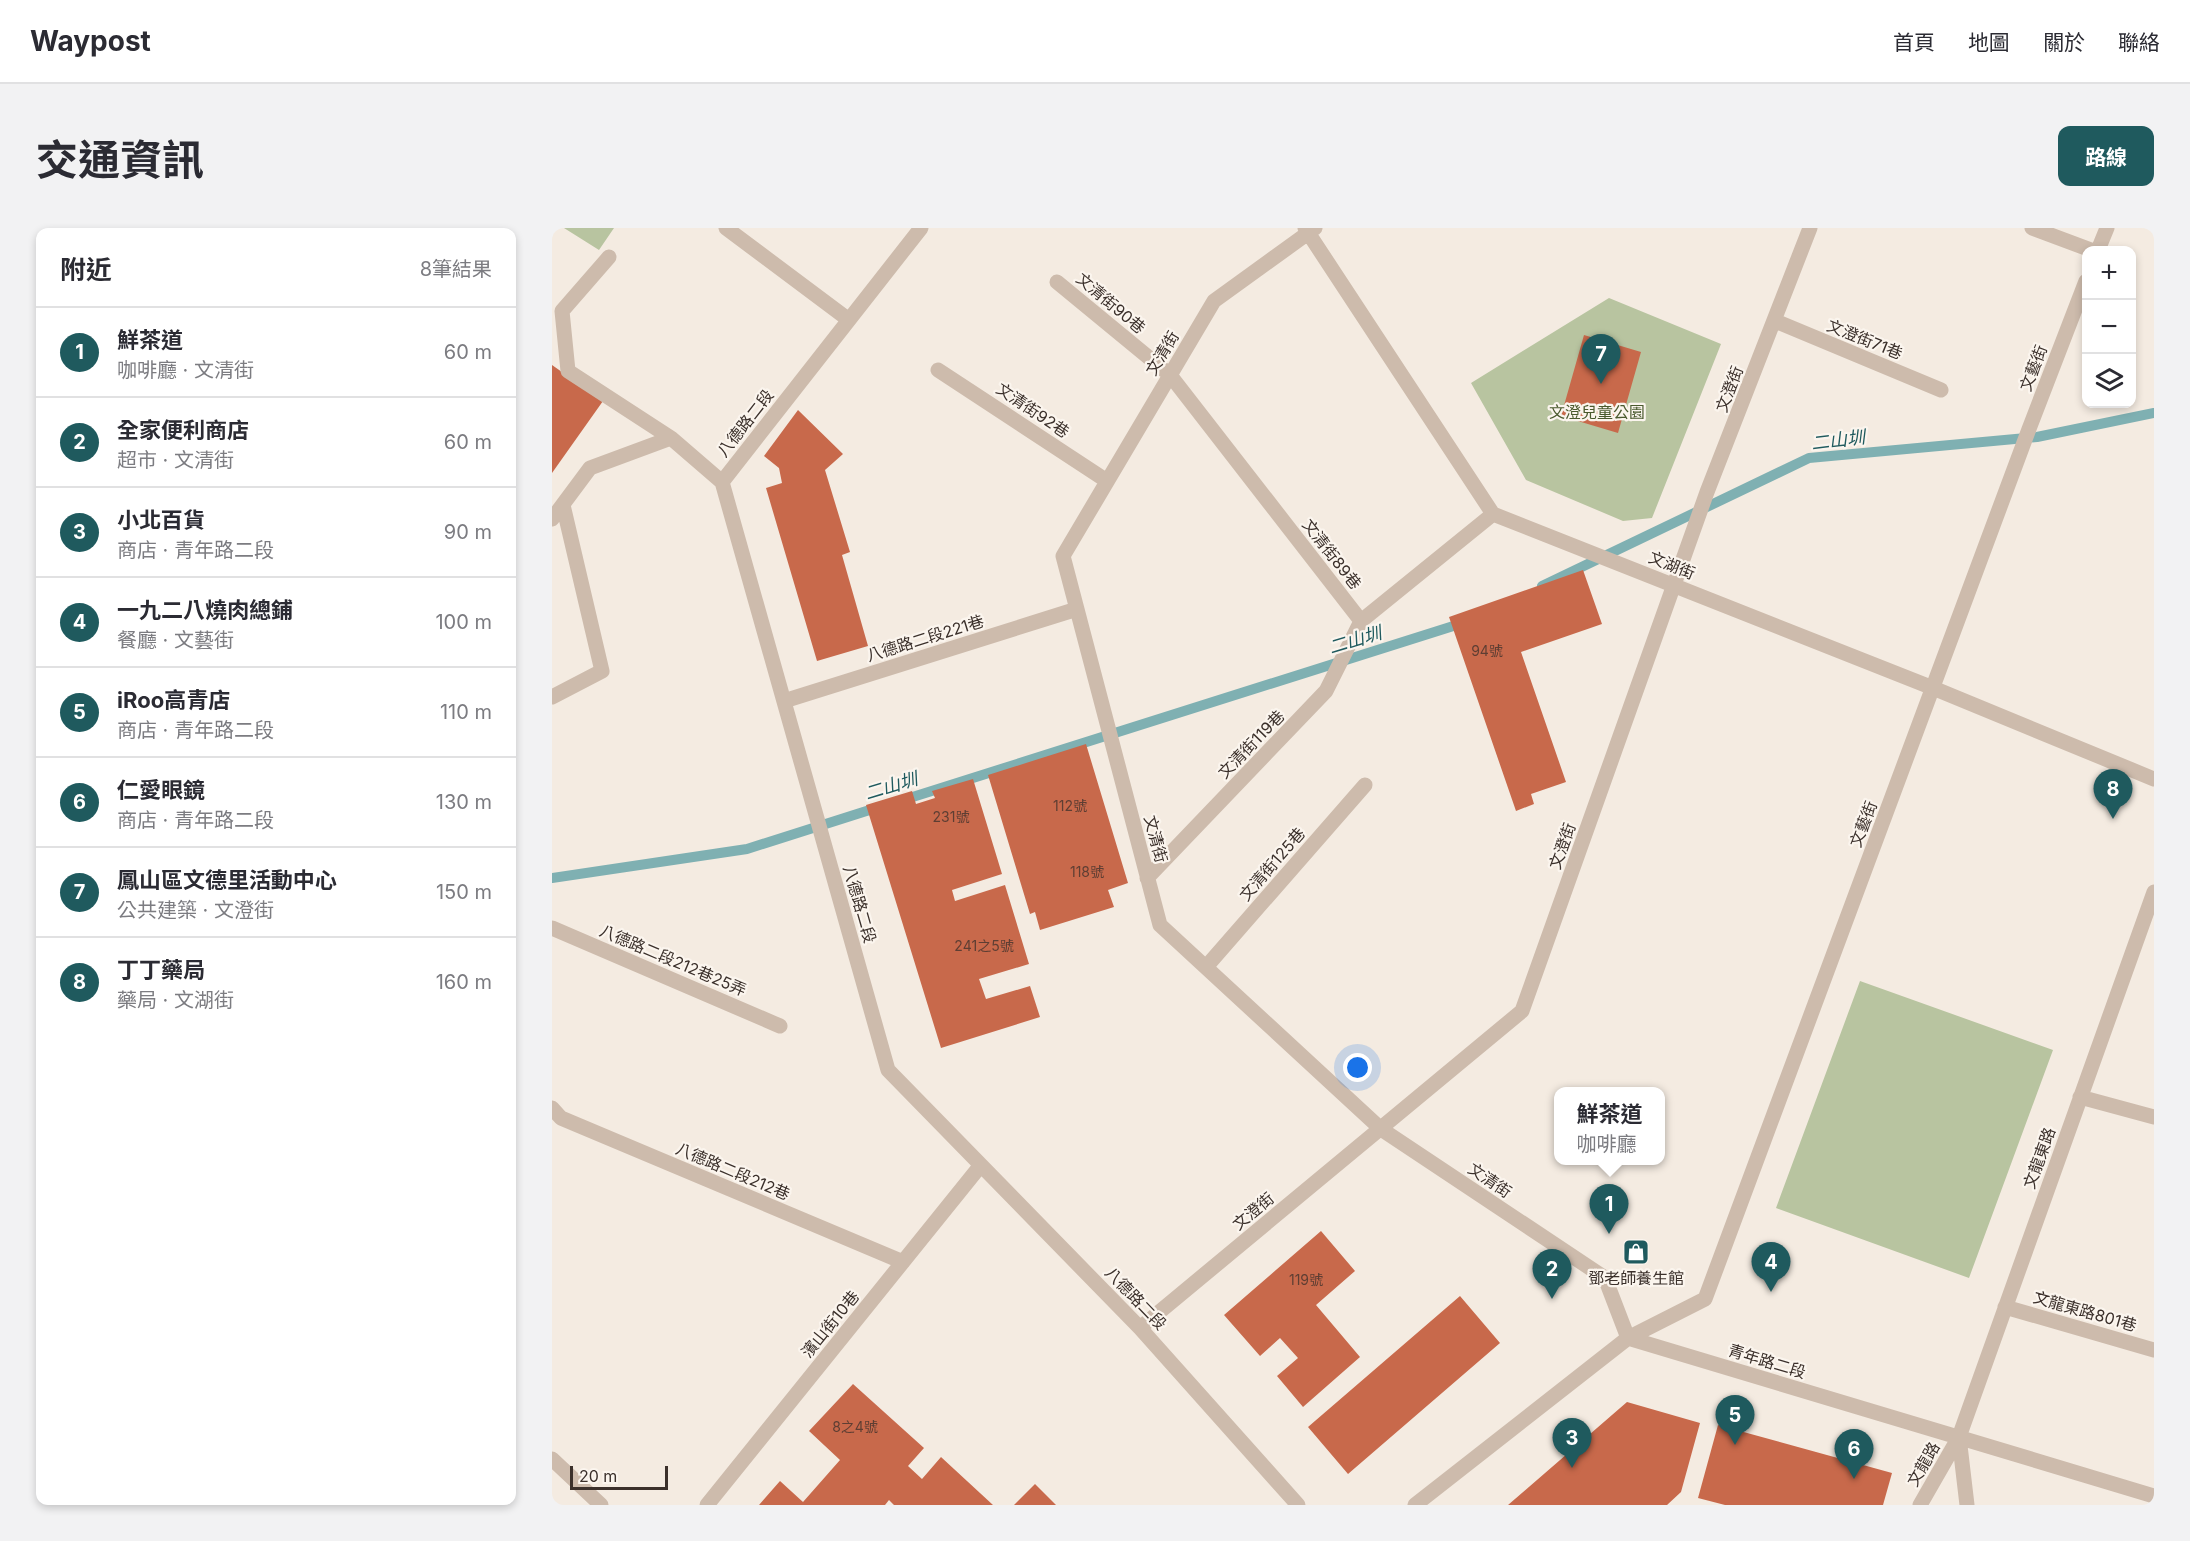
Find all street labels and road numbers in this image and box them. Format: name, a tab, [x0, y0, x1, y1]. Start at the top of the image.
street label: 文清街90巷	[1072, 268, 1150, 338]
street label: 文澄街71巷	[1824, 315, 1906, 363]
street label: 文清街	[1141, 327, 1183, 379]
street label: 文藝街	[2015, 342, 2051, 394]
street label: 文澄街	[1711, 363, 1747, 415]
street label: 文清街92巷	[993, 378, 1073, 442]
street label: 八德路二段	[712, 385, 778, 461]
street label: 文清街89巷	[1298, 515, 1366, 593]
street label: 文湖街	[1646, 547, 1698, 583]
street label: 八德路二段221巷	[864, 611, 986, 665]
street label: 文清街119巷	[1214, 706, 1288, 782]
street label: 文藝街	[1845, 798, 1881, 850]
street label: 文清街	[1140, 813, 1172, 865]
street label: 文澄街	[1544, 820, 1580, 872]
street label: 文清街125巷	[1235, 823, 1309, 905]
street label: 八德路二段	[839, 863, 881, 945]
street label: 八德路二段212巷25弄	[597, 920, 749, 1000]
street label: 文龍東路	[2019, 1125, 2059, 1191]
street label: 八德路二段212巷	[673, 1138, 793, 1204]
street label: 文清街	[1465, 1158, 1515, 1202]
street label: 文澄街	[1228, 1188, 1278, 1234]
street label: 八德路二段	[1101, 1262, 1171, 1334]
street label: 濱山街10巷	[797, 1286, 863, 1362]
street label: 文龍東路801巷	[2031, 1287, 2139, 1335]
street label: 青年路二段	[1726, 1340, 1808, 1382]
street label: 文龍路	[1902, 1438, 1944, 1490]

